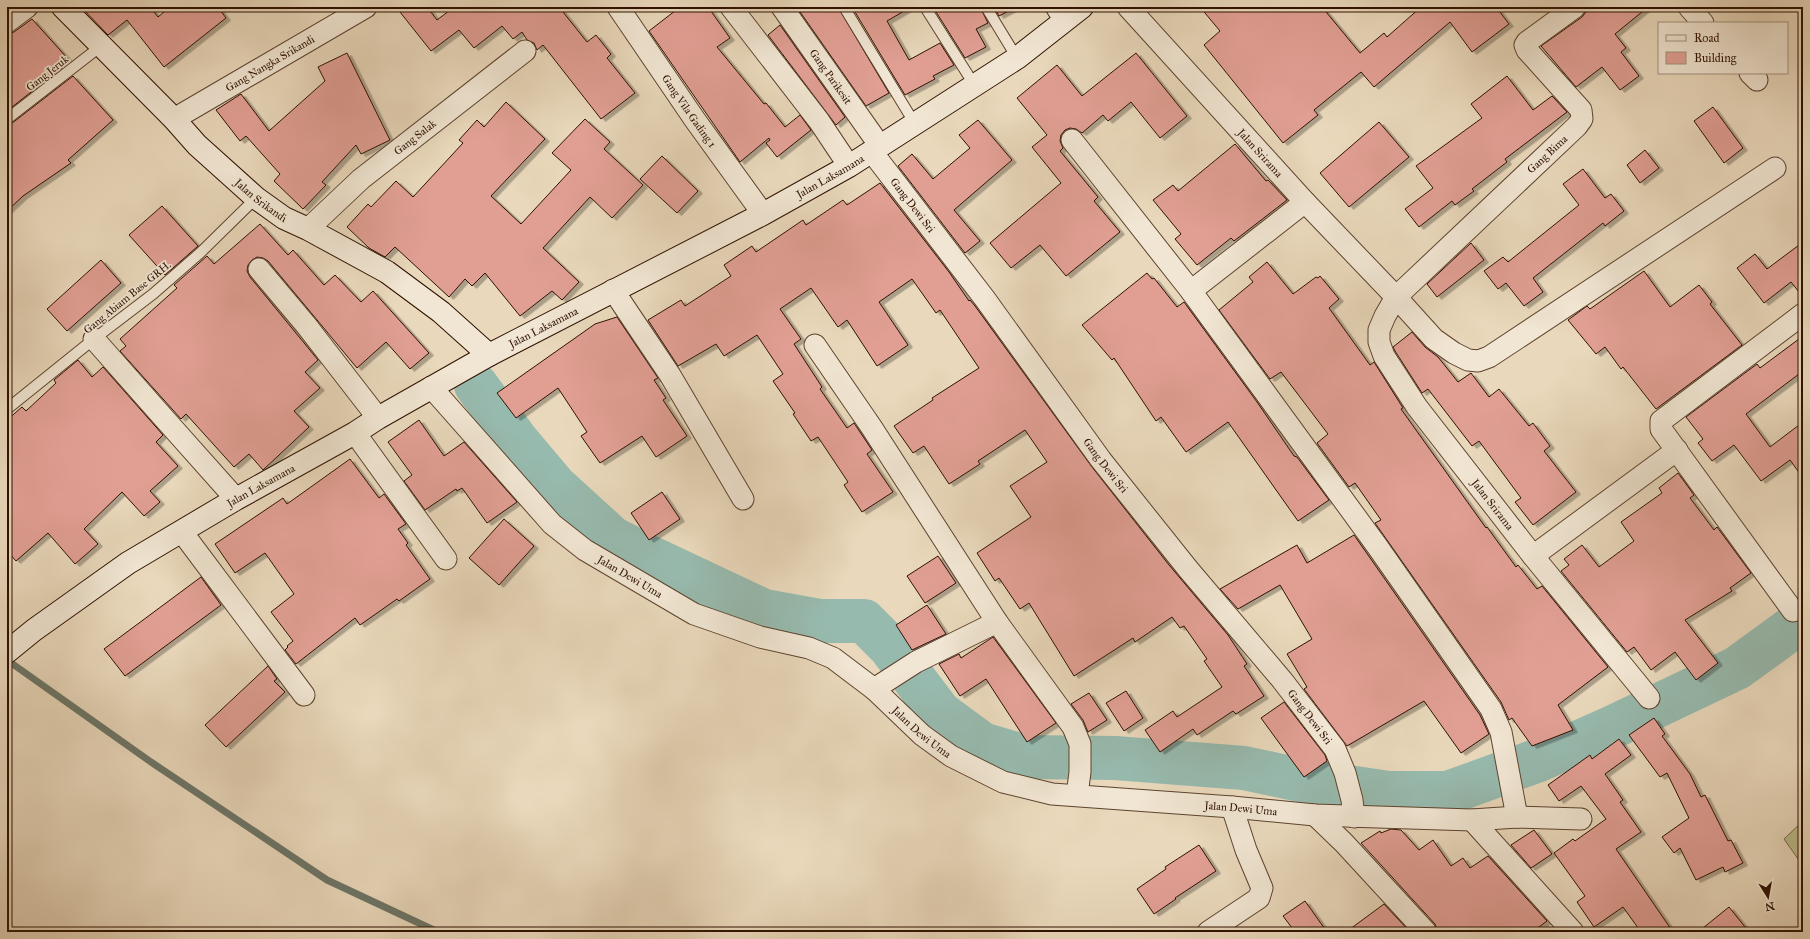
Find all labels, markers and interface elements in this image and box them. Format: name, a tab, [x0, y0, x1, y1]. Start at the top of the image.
legend	[1658, 22, 1788, 74]
text: Road	[1694, 31, 1720, 45]
street label: Gang Nangka Srikandi	[223, 32, 317, 95]
street label: Gang Parikesit	[807, 47, 855, 107]
text: Building	[1694, 51, 1737, 66]
street label: Gang Jeruk	[24, 52, 72, 95]
street label: Gang Vila Gading 1	[659, 72, 719, 150]
street label: Gang Salak	[391, 116, 439, 158]
street label: Jalan Srirama	[1233, 126, 1286, 180]
street label: Gang Bima	[1525, 132, 1570, 176]
street label: Jalan Laksamana	[793, 152, 867, 203]
street label: Jalan Srikandi	[231, 175, 288, 225]
street label: Gang Dewi Sri	[887, 175, 938, 235]
street label: Gang Abiam Base GRH.	[81, 258, 174, 337]
street label: Jalan Laksamana	[506, 304, 581, 352]
street label: Gang Dewi Sri	[1080, 436, 1131, 496]
street label: Jalan Laksamana	[224, 462, 298, 511]
street label: Jalan Srirama	[1467, 476, 1516, 533]
street label: Jalan Dewi Uma	[594, 552, 665, 601]
street label: Gang Dewi Sri	[1285, 687, 1335, 747]
street label: Jalan Dewi Uma	[888, 703, 954, 761]
street label: Jalan Dewi Uma	[1203, 799, 1278, 818]
north arrow	[1748, 877, 1788, 917]
text: N	[1763, 899, 1776, 914]

